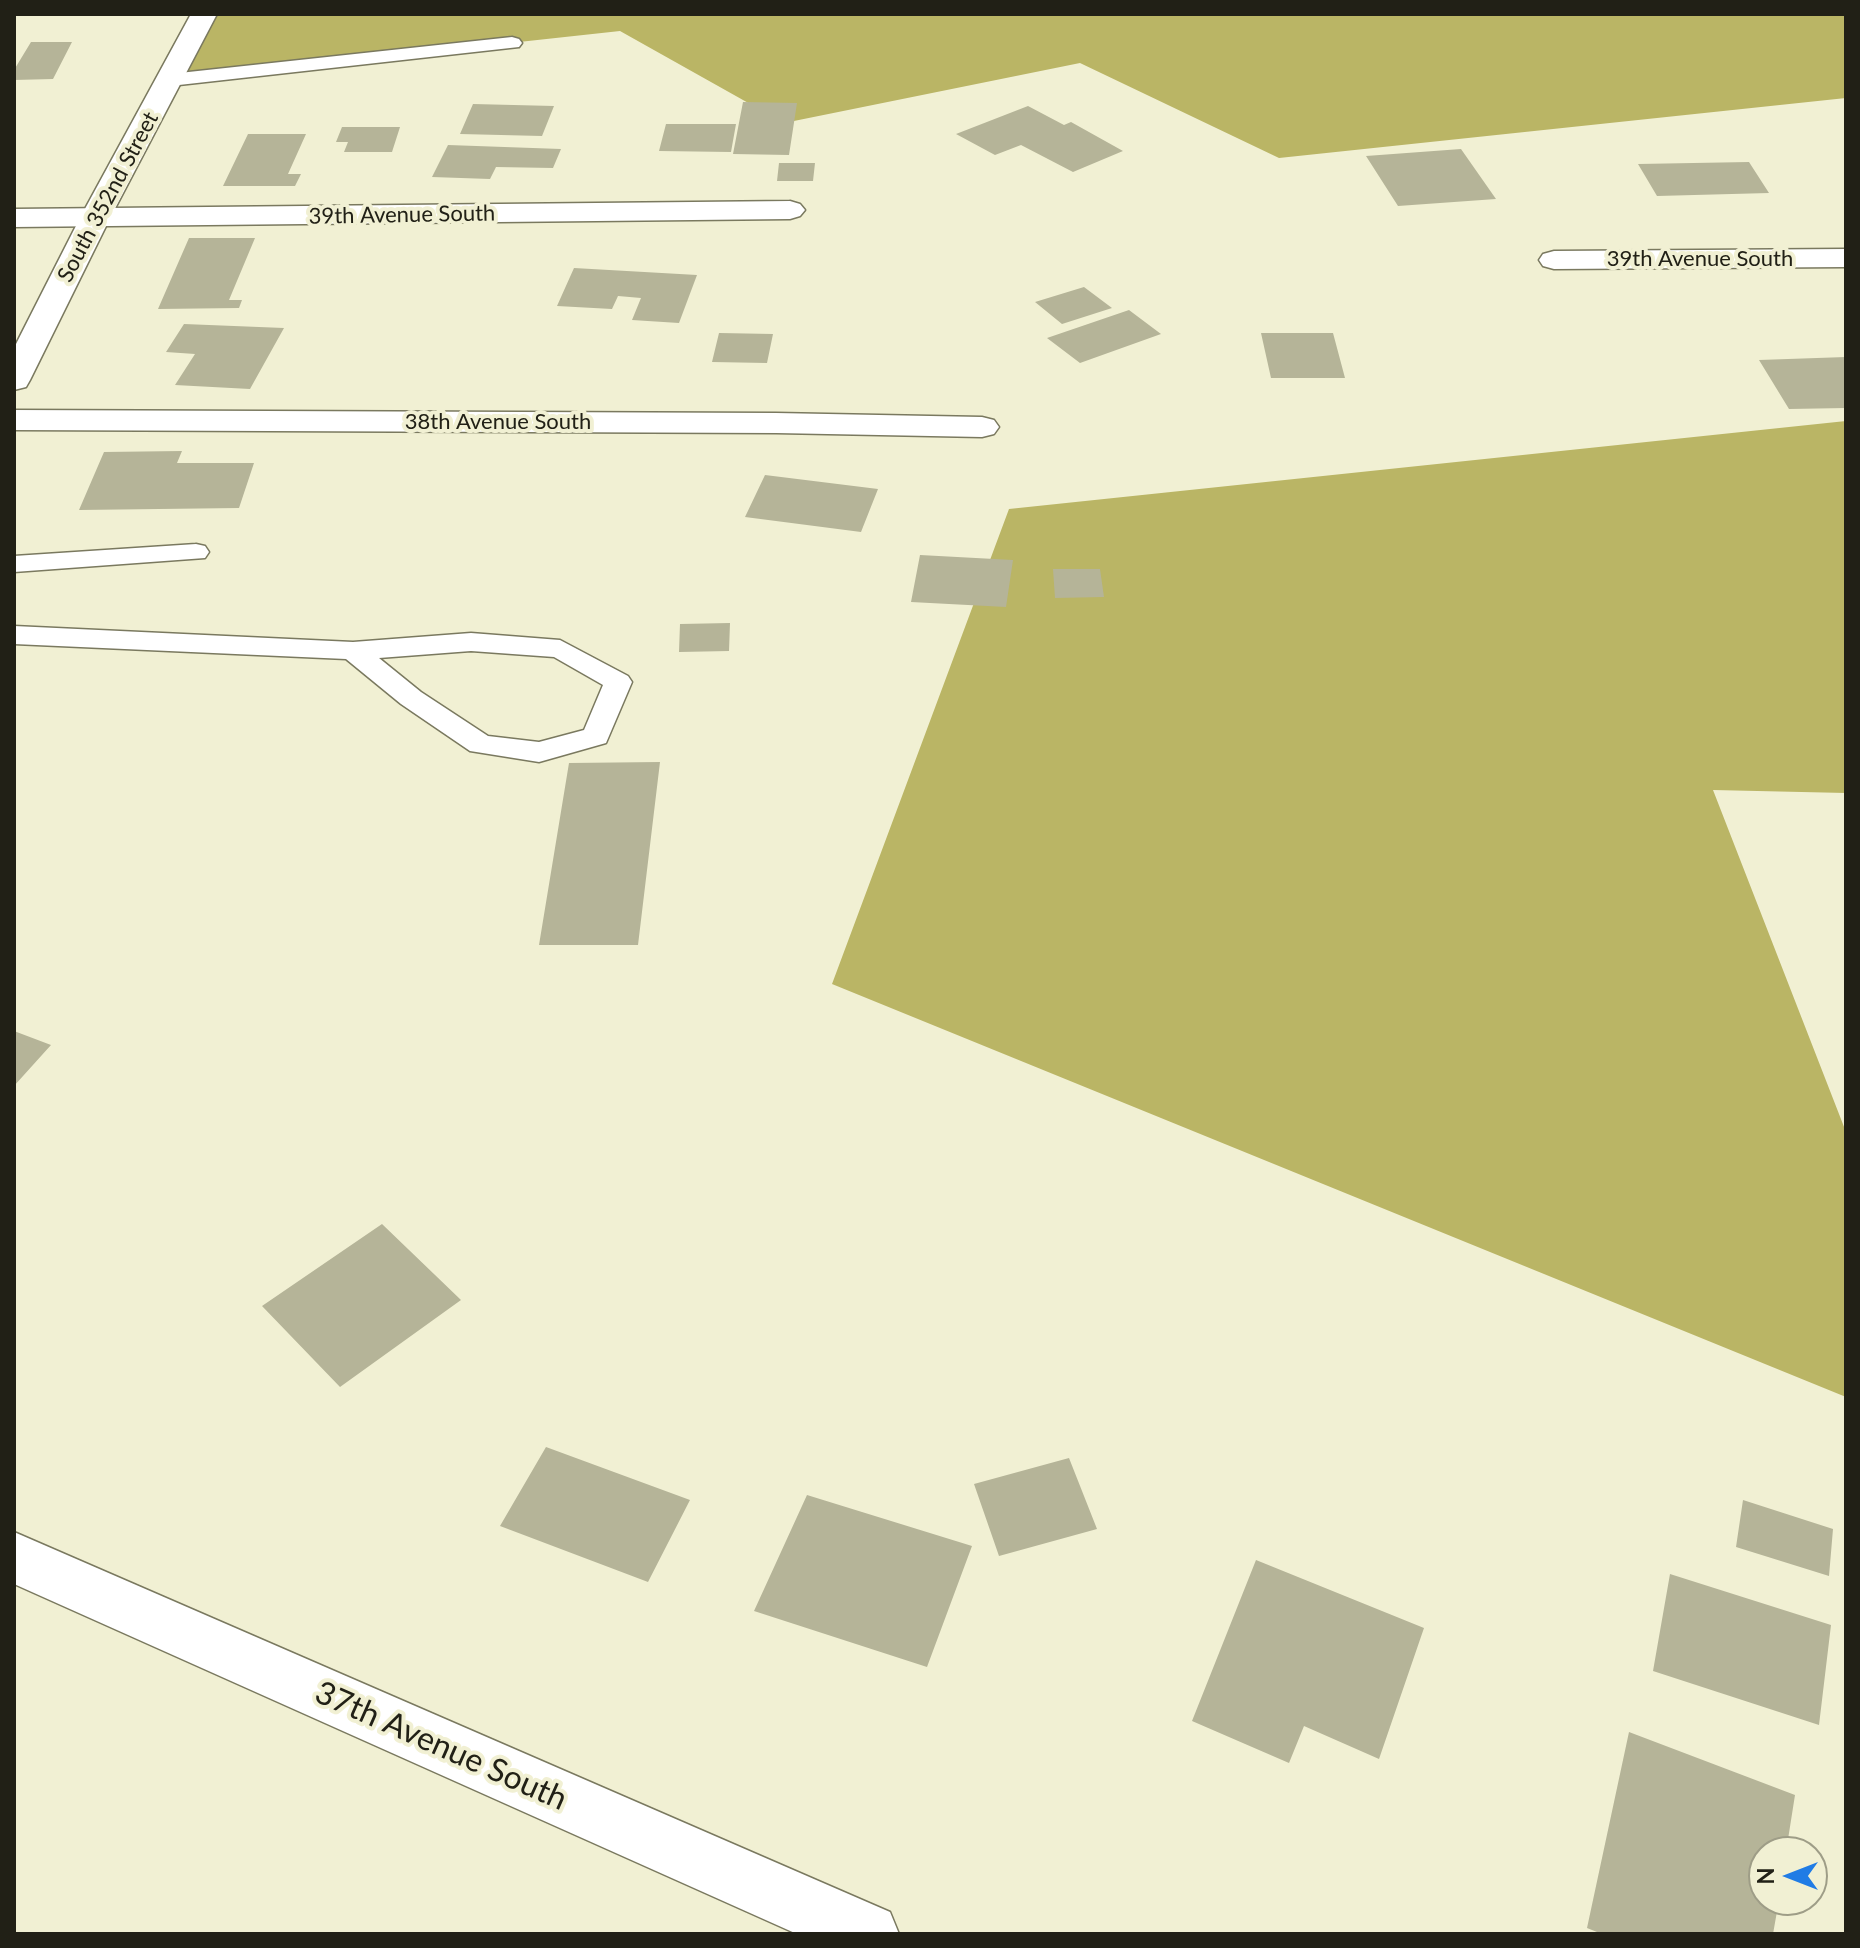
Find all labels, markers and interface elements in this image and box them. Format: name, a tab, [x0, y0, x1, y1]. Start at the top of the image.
street label: South 352nd Street	[52, 107, 164, 287]
street label: 39th Avenue South	[309, 200, 495, 230]
street label: 39th Avenue South	[1607, 246, 1793, 272]
street label: 38th Avenue South	[405, 409, 591, 435]
street label: 37th Avenue South	[309, 1673, 573, 1819]
north arrow	[1748, 1836, 1828, 1916]
text: N	[1752, 1868, 1779, 1884]

